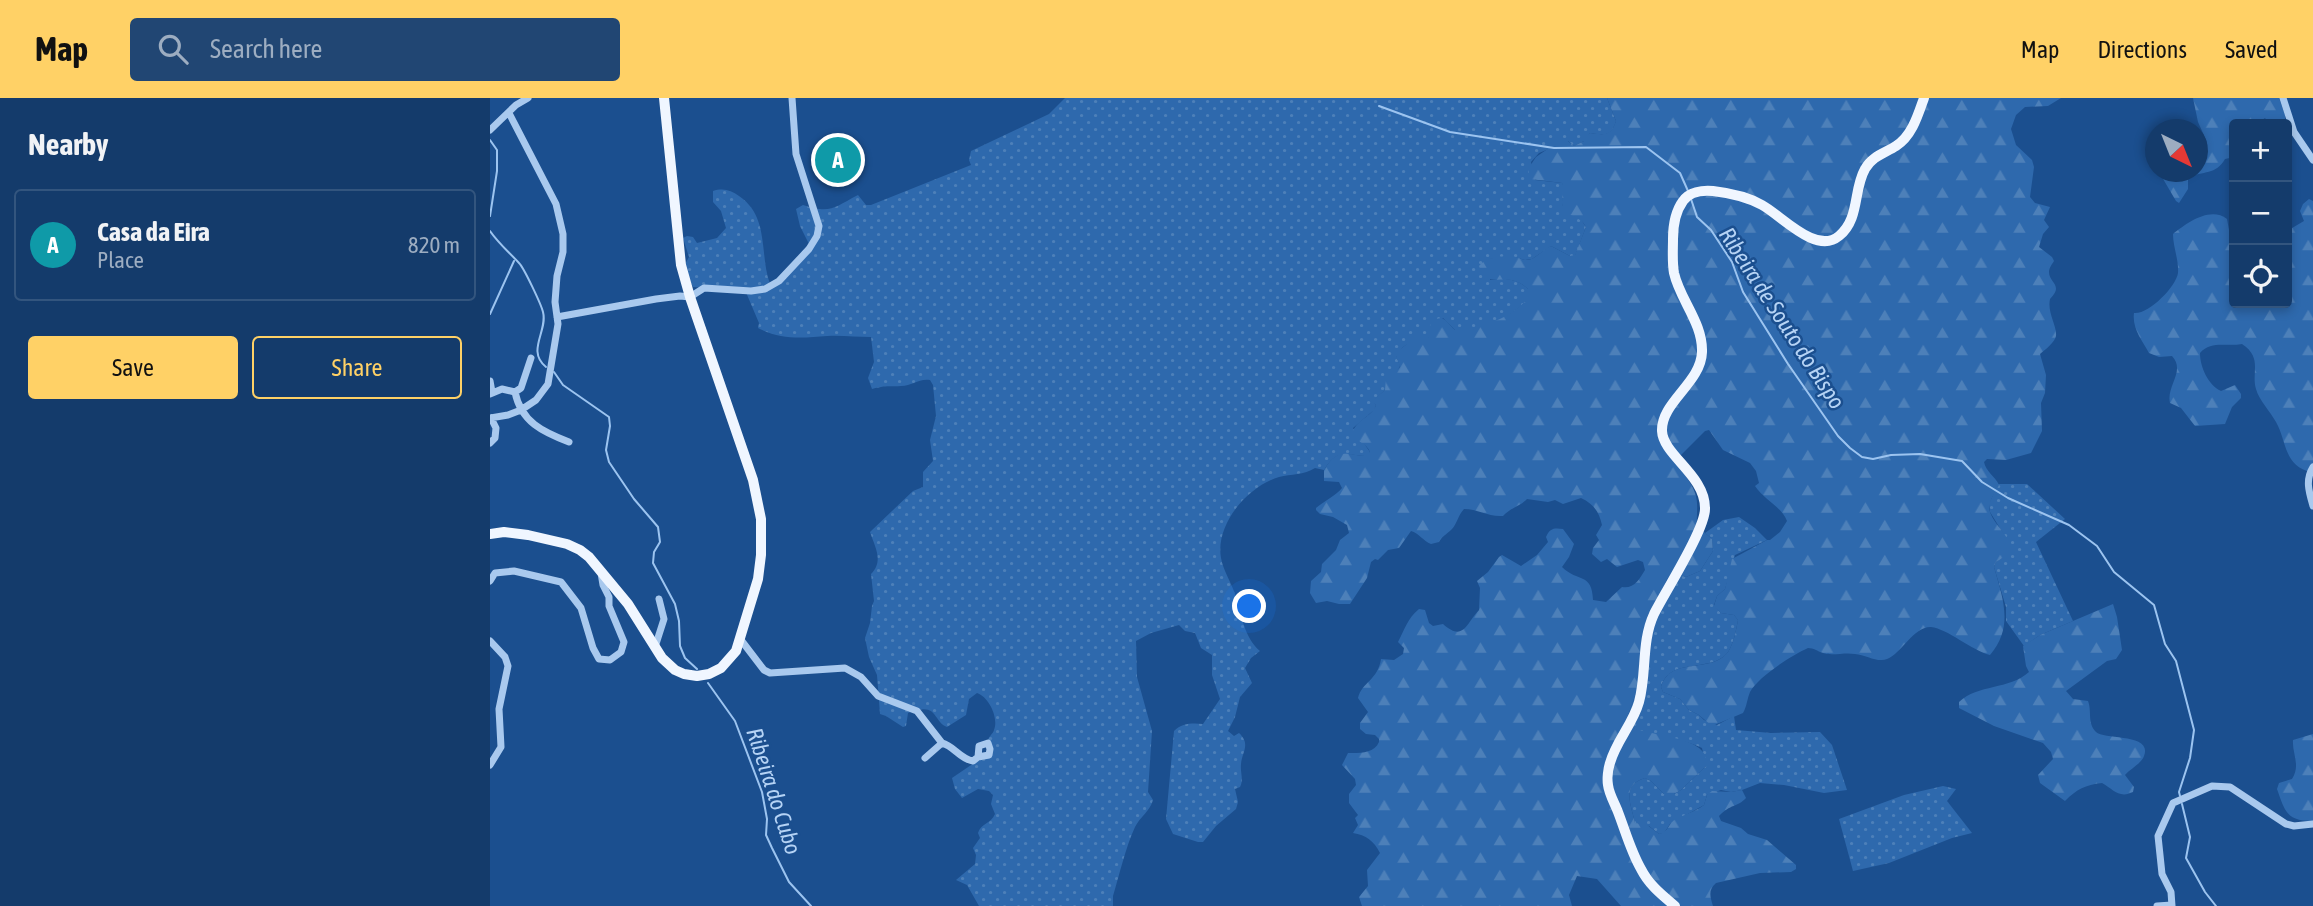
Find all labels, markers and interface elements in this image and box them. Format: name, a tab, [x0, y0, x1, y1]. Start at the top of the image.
search box	[130, 18, 620, 81]
text: Map	[35, 30, 88, 68]
icon: search	[154, 30, 192, 68]
text: Search here	[210, 34, 322, 64]
text: Map	[2021, 36, 2059, 63]
text: Directions	[2097, 36, 2187, 63]
text: Saved	[2225, 36, 2278, 63]
north arrow	[2145, 119, 2208, 182]
map controls	[2229, 119, 2292, 308]
button: +	[2229, 119, 2292, 182]
text: Nearby	[28, 127, 108, 161]
pin: A	[815, 134, 861, 186]
button: −	[2229, 182, 2292, 245]
text: Casa da Eira	[97, 217, 210, 247]
water label: Ribeira de Souto do Bispo	[1714, 223, 1850, 413]
text: A	[47, 232, 59, 258]
text: 820 m	[408, 232, 460, 258]
button: locate	[2229, 245, 2292, 308]
text: Place	[97, 247, 144, 273]
button: Save	[28, 336, 238, 399]
button: Share	[252, 336, 462, 399]
your location	[1232, 589, 1266, 623]
water label: Ribeira do Cubo	[741, 724, 807, 858]

